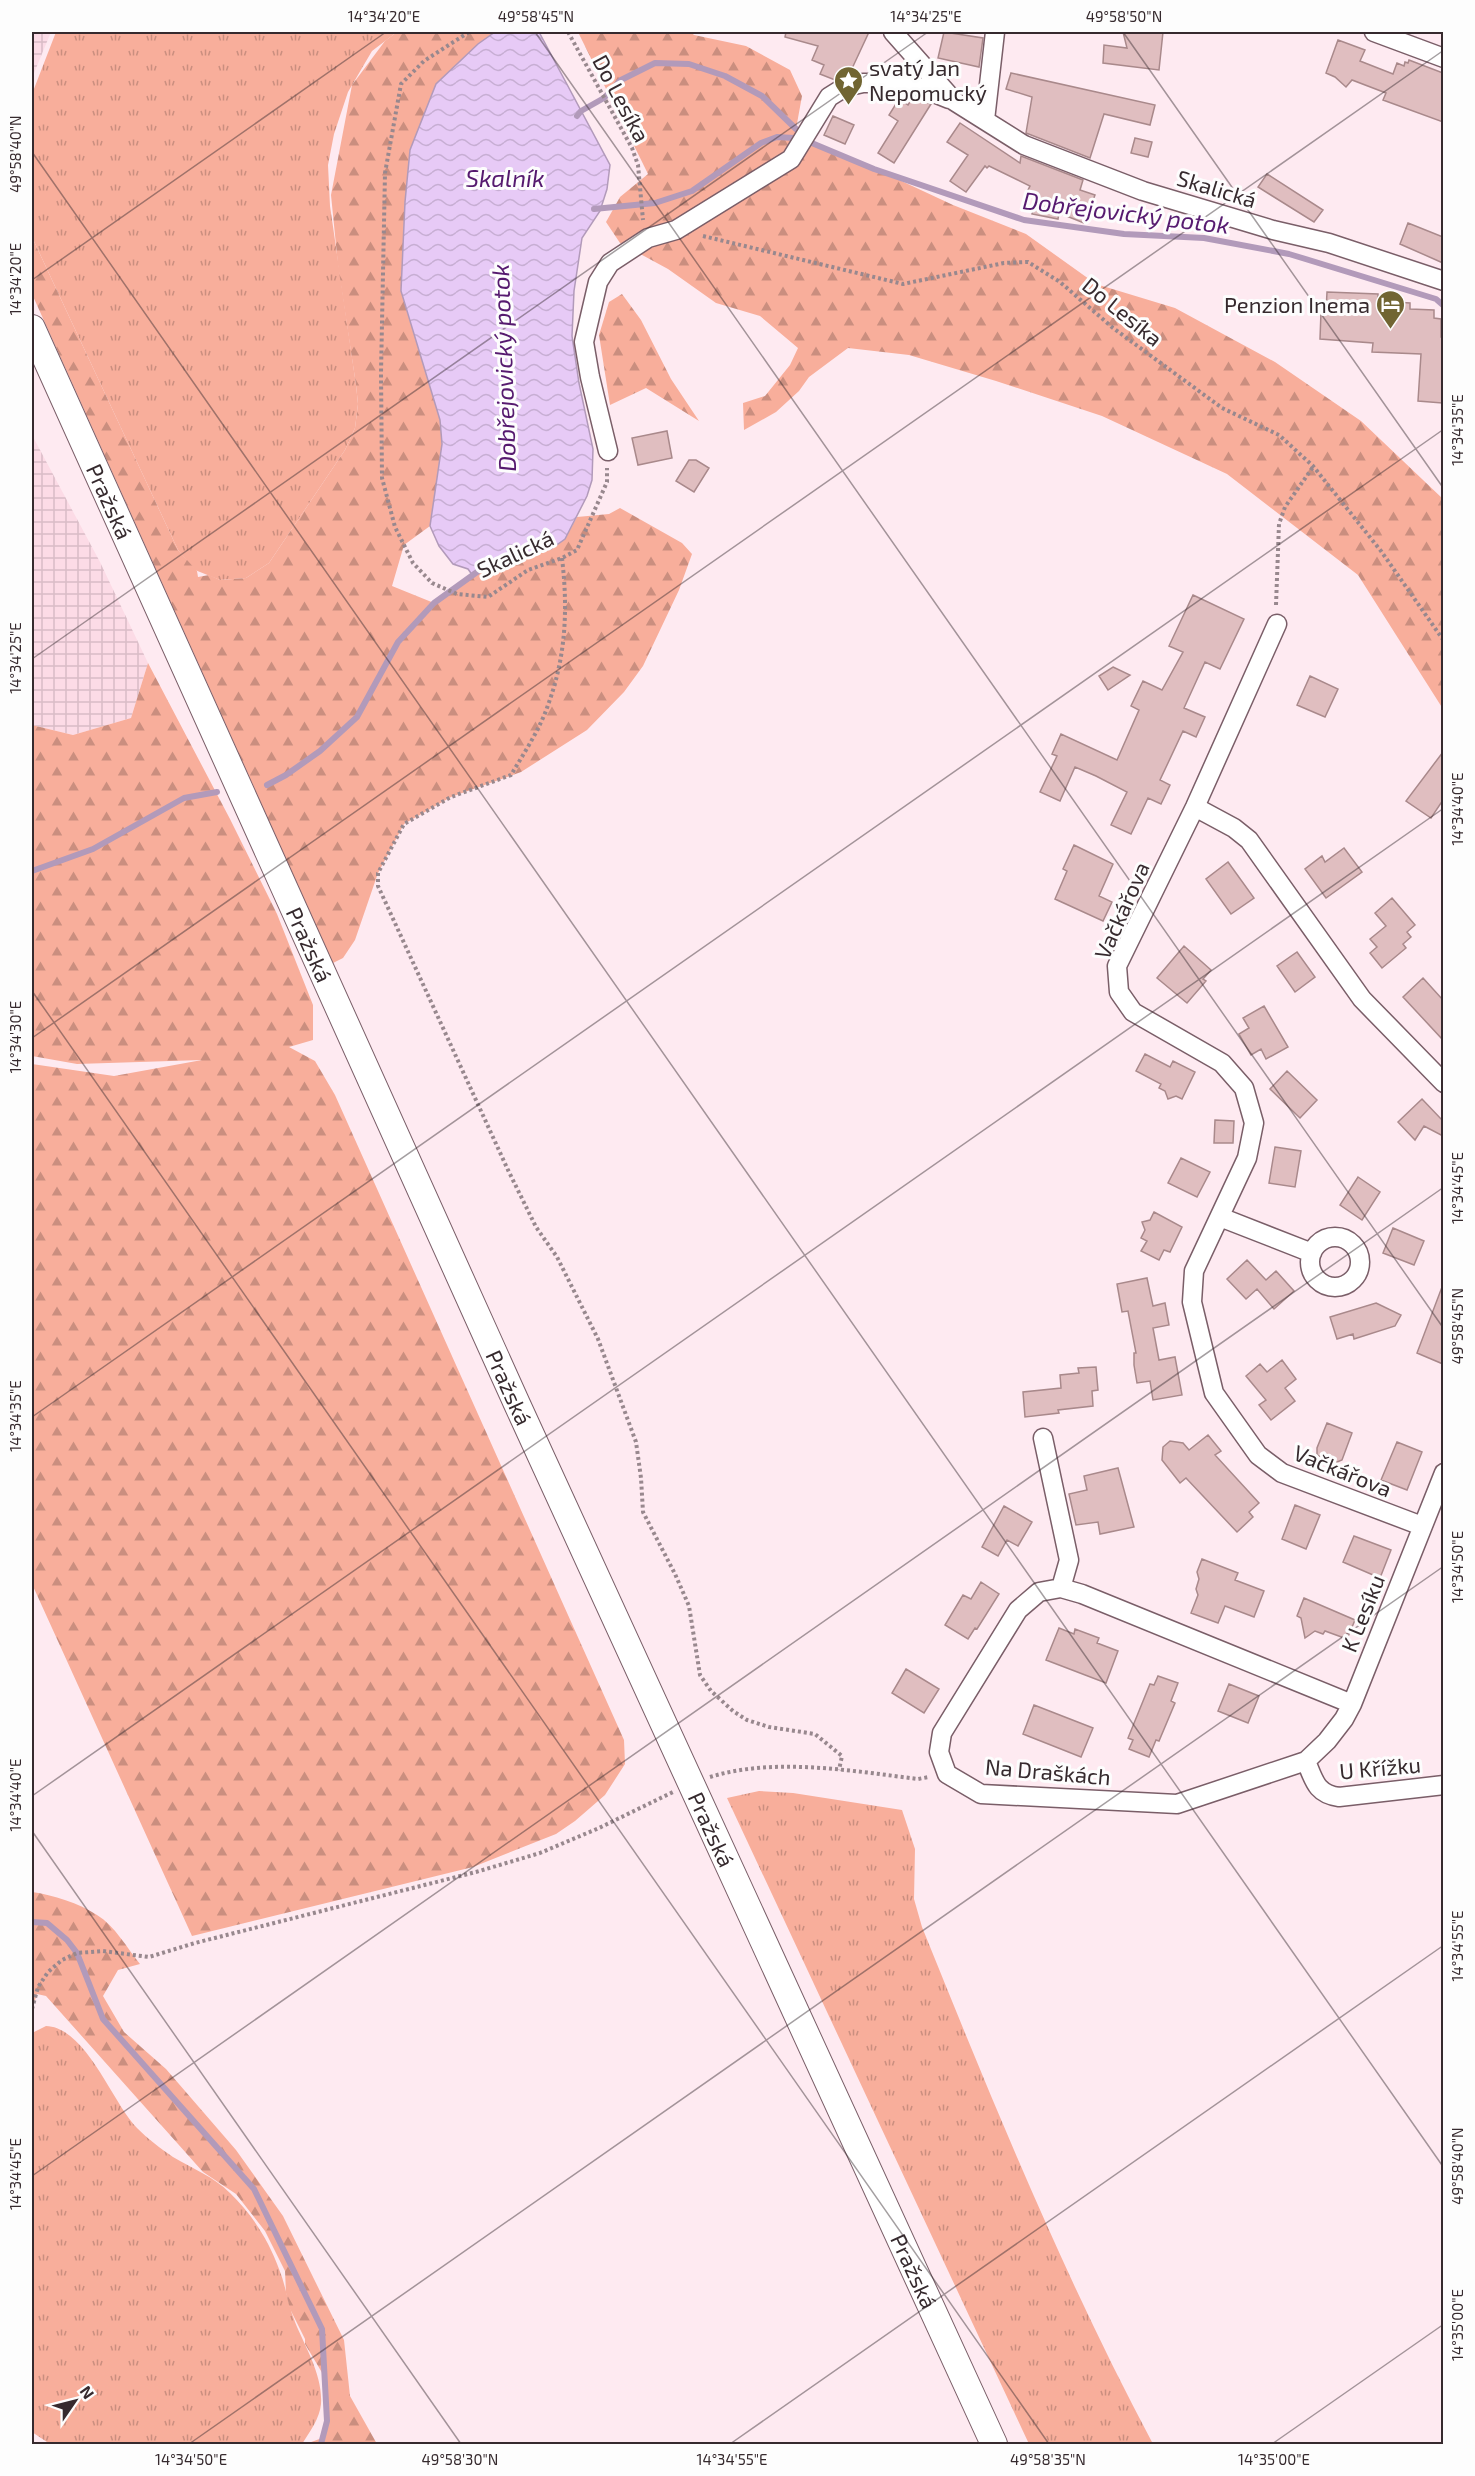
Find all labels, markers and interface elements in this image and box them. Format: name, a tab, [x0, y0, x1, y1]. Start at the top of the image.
text: 14°34'20"E	[348, 7, 420, 25]
text: 49°58'45"N	[498, 7, 574, 25]
text: 14°34'25"E	[890, 7, 962, 25]
text: 49°58'50"N	[1086, 7, 1162, 25]
street label: Do Lesíka	[588, 50, 656, 146]
place label: svatý Jan Nepomucký	[869, 54, 987, 105]
place icon: svatý Jan Nepomucký	[832, 64, 864, 106]
text: 49°58'40"N	[6, 115, 24, 193]
water label: Skalník	[466, 163, 544, 192]
street label: Skalická	[1174, 164, 1260, 212]
water label: Dobřejovický potok	[1021, 185, 1231, 239]
text: 14°34'20"E	[6, 243, 24, 315]
water label: Dobřejovický potok	[485, 264, 521, 472]
street label: Do Lesíka	[1078, 271, 1168, 351]
hotel icon: Penzion Inema	[1375, 288, 1407, 330]
place label: Penzion Inema	[1224, 291, 1370, 317]
text: 14°34'35"E	[1448, 394, 1466, 466]
street label: Pražská	[82, 460, 138, 543]
street label: Skalická	[473, 524, 557, 582]
text: 14°34'25"E	[6, 622, 24, 694]
text: 14°34'40"E	[1448, 773, 1466, 845]
street label: Vačkářova	[1088, 857, 1154, 963]
street label: Pražská	[282, 903, 338, 986]
text: 14°34'30"E	[6, 1001, 24, 1073]
text: 14°34'45"E	[1448, 1152, 1466, 1224]
text: 49°58'45"N	[1448, 1288, 1466, 1364]
street label: Pražská	[481, 1346, 538, 1429]
text: 14°34'35"E	[6, 1380, 24, 1452]
street label: Vačkářova	[1290, 1439, 1396, 1501]
text: 14°34'50"E	[1448, 1531, 1466, 1603]
street label: K Lesíku	[1335, 1570, 1389, 1656]
street label: U Křížku	[1338, 1750, 1422, 1784]
street label: Na Draškách	[984, 1753, 1112, 1789]
text: 14°34'40"E	[6, 1759, 24, 1831]
street label: Pražská	[684, 1788, 740, 1871]
text: 14°34'55"E	[1448, 1910, 1466, 1982]
text: 49°58'40"N	[1448, 2127, 1466, 2205]
text: 14°34'45"E	[6, 2138, 24, 2210]
street label: Pražská	[886, 2229, 943, 2313]
text: 14°35'00"E	[1448, 2289, 1466, 2361]
north arrow	[45, 2371, 105, 2431]
text: N	[77, 2382, 99, 2402]
text: 14°34'50"E	[155, 2450, 227, 2468]
text: 49°58'30"N	[422, 2450, 498, 2468]
text: 14°34'55"E	[696, 2450, 768, 2468]
text: 49°58'35"N	[1010, 2450, 1086, 2468]
text: 14°35'00"E	[1238, 2450, 1310, 2468]

